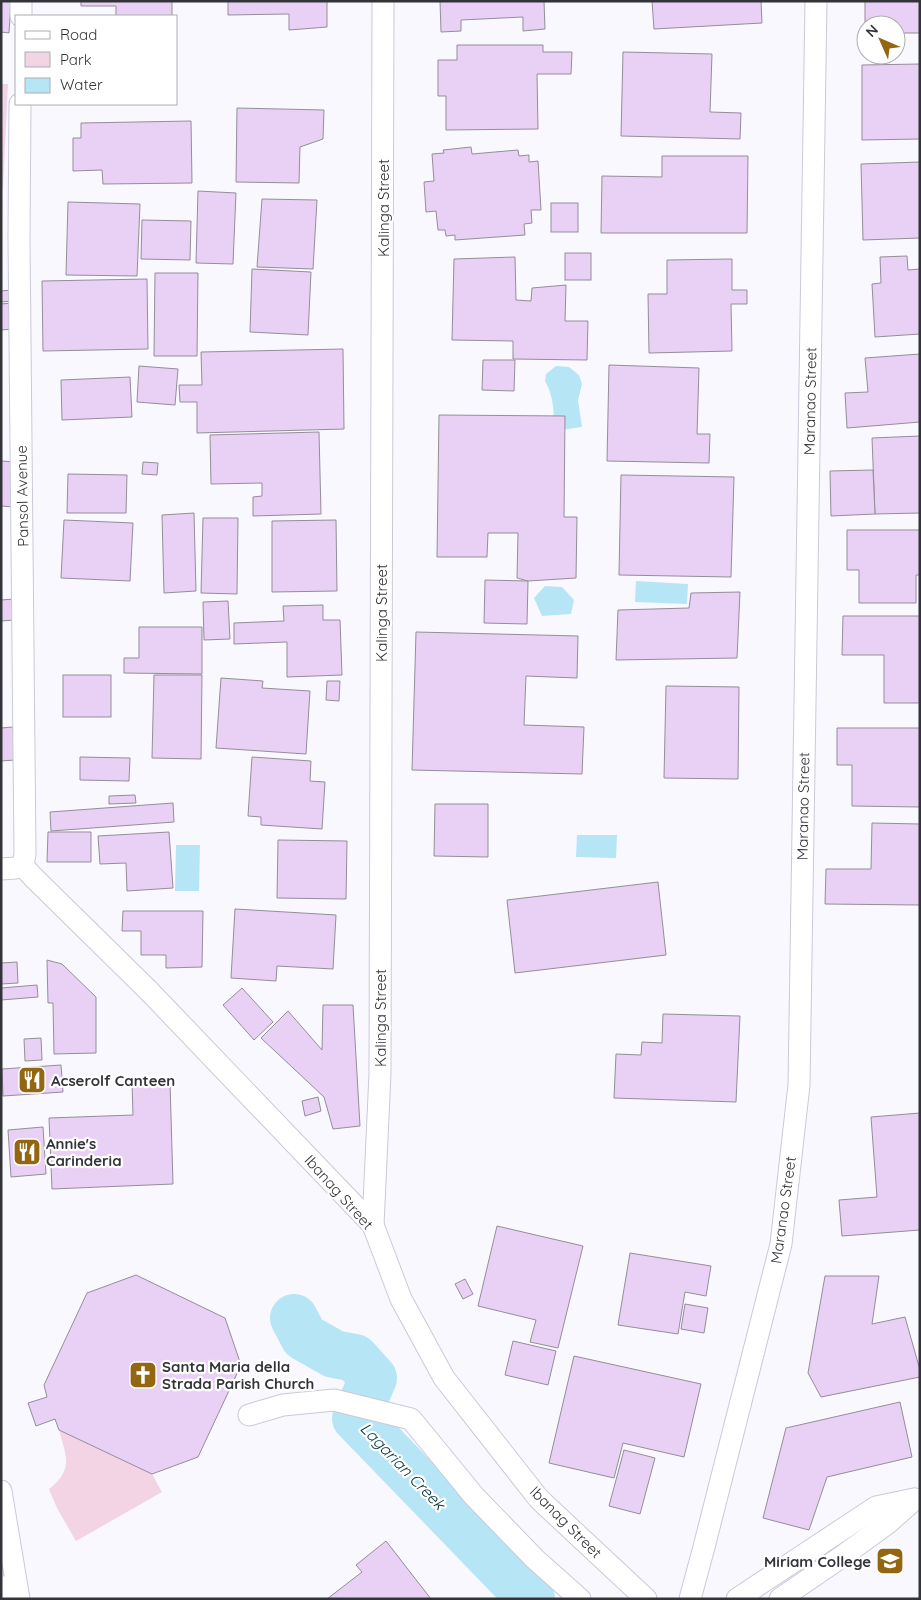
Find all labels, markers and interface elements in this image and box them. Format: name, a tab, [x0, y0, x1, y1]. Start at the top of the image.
legend	[15, 15, 178, 105]
north arrow	[856, 15, 906, 65]
text: N	[862, 21, 882, 41]
text: Road	[60, 25, 97, 44]
text: Park	[60, 50, 92, 69]
text: Water	[60, 75, 103, 94]
street label: Kalinga Street	[374, 159, 393, 257]
street label: Maranao Street	[800, 347, 820, 455]
street label: Pansol Avenue	[12, 445, 32, 547]
street label: Kalinga Street	[372, 564, 391, 662]
street label: Maranao Street	[793, 752, 813, 860]
street label: Kalinga Street	[371, 969, 390, 1067]
restaurant icon: Acserolf Canteen	[17, 1065, 47, 1095]
place label: Acserolf Canteen	[51, 1071, 175, 1090]
place label: Annie's Carinderia	[46, 1134, 122, 1170]
restaurant icon: Annie's Carinderia	[12, 1137, 42, 1167]
street label: Ibanag Street	[300, 1151, 378, 1233]
street label: Maranao Street	[766, 1155, 800, 1265]
place label: Santa Maria della Strada Parish Church	[162, 1357, 314, 1393]
church icon: Santa Maria della Strada Parish Church	[128, 1360, 158, 1390]
water label: Lagarian Creek	[356, 1418, 451, 1515]
street label: Ibanag Street	[526, 1482, 606, 1562]
school or university icon: Miriam College	[875, 1546, 905, 1576]
place label: Miriam College	[764, 1552, 871, 1571]

